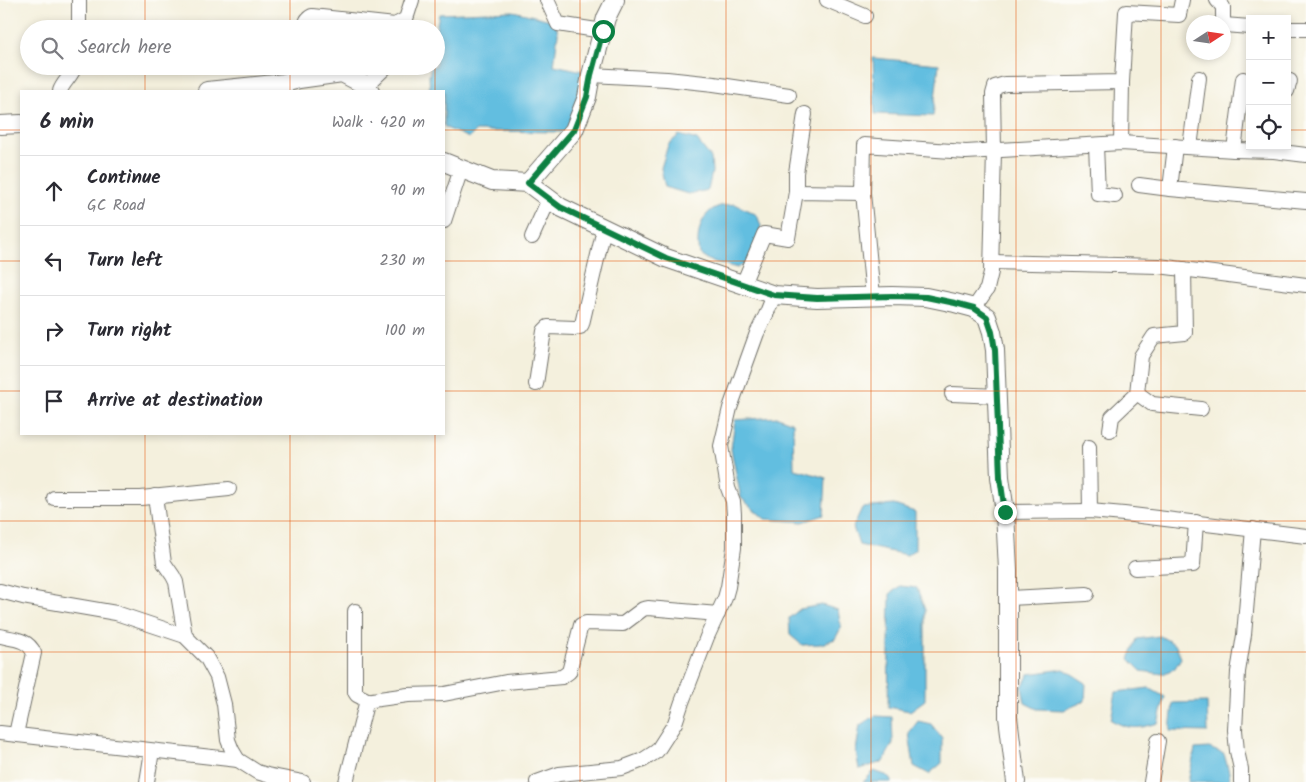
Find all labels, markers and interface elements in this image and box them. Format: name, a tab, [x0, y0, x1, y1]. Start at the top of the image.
north arrow	[1186, 15, 1231, 60]
map controls	[1246, 15, 1291, 150]
button: +	[1246, 15, 1291, 60]
search box	[20, 20, 445, 75]
route start	[592, 20, 615, 43]
text: Search here	[78, 33, 172, 63]
icon: search	[38, 34, 66, 62]
button: −	[1246, 60, 1291, 105]
button: locate	[1246, 105, 1291, 150]
text: 6 min	[40, 106, 94, 139]
text: Walk · 420 m	[332, 110, 425, 135]
text: Continue	[87, 163, 160, 193]
icon: ahead	[40, 177, 68, 205]
text: 90 m	[390, 178, 425, 203]
text: GC Road	[87, 193, 145, 218]
text: Turn left	[87, 246, 162, 276]
icon: left	[40, 247, 68, 275]
text: 230 m	[379, 248, 425, 273]
text: Turn right	[87, 316, 172, 346]
icon: right	[40, 317, 68, 345]
text: 100 m	[385, 318, 425, 343]
text: Arrive at destination	[87, 386, 263, 416]
icon: arrive	[40, 387, 68, 415]
route end	[994, 501, 1017, 524]

